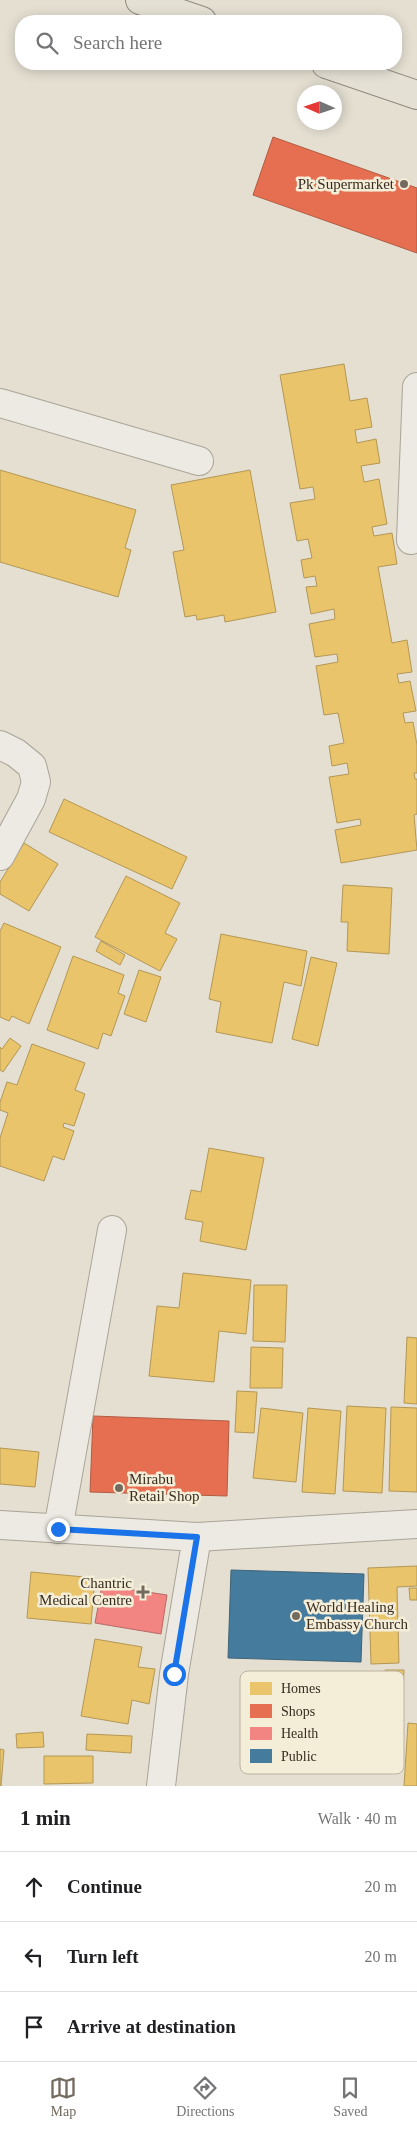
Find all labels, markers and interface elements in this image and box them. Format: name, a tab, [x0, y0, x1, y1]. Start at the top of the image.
search box	[15, 15, 402, 70]
icon: search	[33, 29, 61, 57]
text: Search here	[73, 32, 162, 53]
north arrow	[297, 85, 342, 130]
place label: Pk Supermarket	[298, 176, 395, 192]
marker: Pk Supermarket	[398, 178, 410, 190]
place label: Mirabu Retail Shop	[129, 1471, 199, 1504]
marker: Mirabu Retail Shop	[113, 1482, 125, 1494]
route end	[47, 1518, 70, 1541]
place label: Chantric Medical Centre	[39, 1575, 132, 1608]
marker: Chantric Medical Centre	[136, 1585, 150, 1599]
place label: World Healing Embassy Church	[306, 1599, 409, 1632]
marker: World Healing Embassy Church	[290, 1610, 302, 1622]
route start	[163, 1663, 186, 1686]
legend	[240, 1671, 404, 1774]
text: Homes	[281, 1681, 321, 1696]
text: Shops	[281, 1704, 315, 1719]
text: Health	[281, 1726, 318, 1741]
text: Public	[281, 1749, 317, 1764]
text: 1 min	[20, 1806, 71, 1830]
text: Walk · 40 m	[318, 1810, 397, 1827]
icon: ahead	[20, 1873, 48, 1901]
text: Continue	[67, 1876, 142, 1897]
text: 20 m	[365, 1878, 397, 1895]
icon: left	[20, 1943, 48, 1971]
text: Turn left	[67, 1946, 139, 1967]
text: 20 m	[365, 1948, 397, 1965]
icon: arrive	[20, 2013, 48, 2041]
text: Arrive at destination	[67, 2016, 236, 2037]
tab: Map	[49, 2074, 77, 2120]
tab: Directions	[176, 2074, 235, 2120]
tab: Saved	[333, 2074, 368, 2120]

